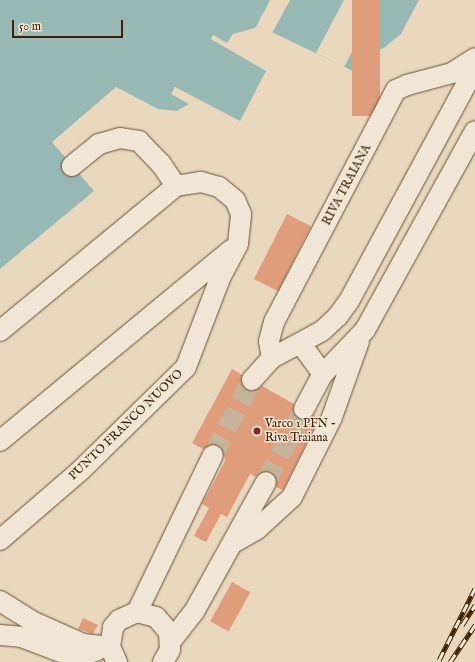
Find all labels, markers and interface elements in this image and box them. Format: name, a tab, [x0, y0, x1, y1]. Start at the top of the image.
scale bar	[14, 12, 125, 38]
text: 50 m	[19, 19, 41, 34]
street label: RIVA TRAIANA	[320, 142, 374, 228]
street label: PUNTO FRANCO NUOVO	[66, 367, 186, 483]
place label: Varco 1 PFN - Riva Traiana	[265, 417, 336, 445]
marker: Varco 1 PFN - Riva Traiana	[252, 426, 262, 436]

